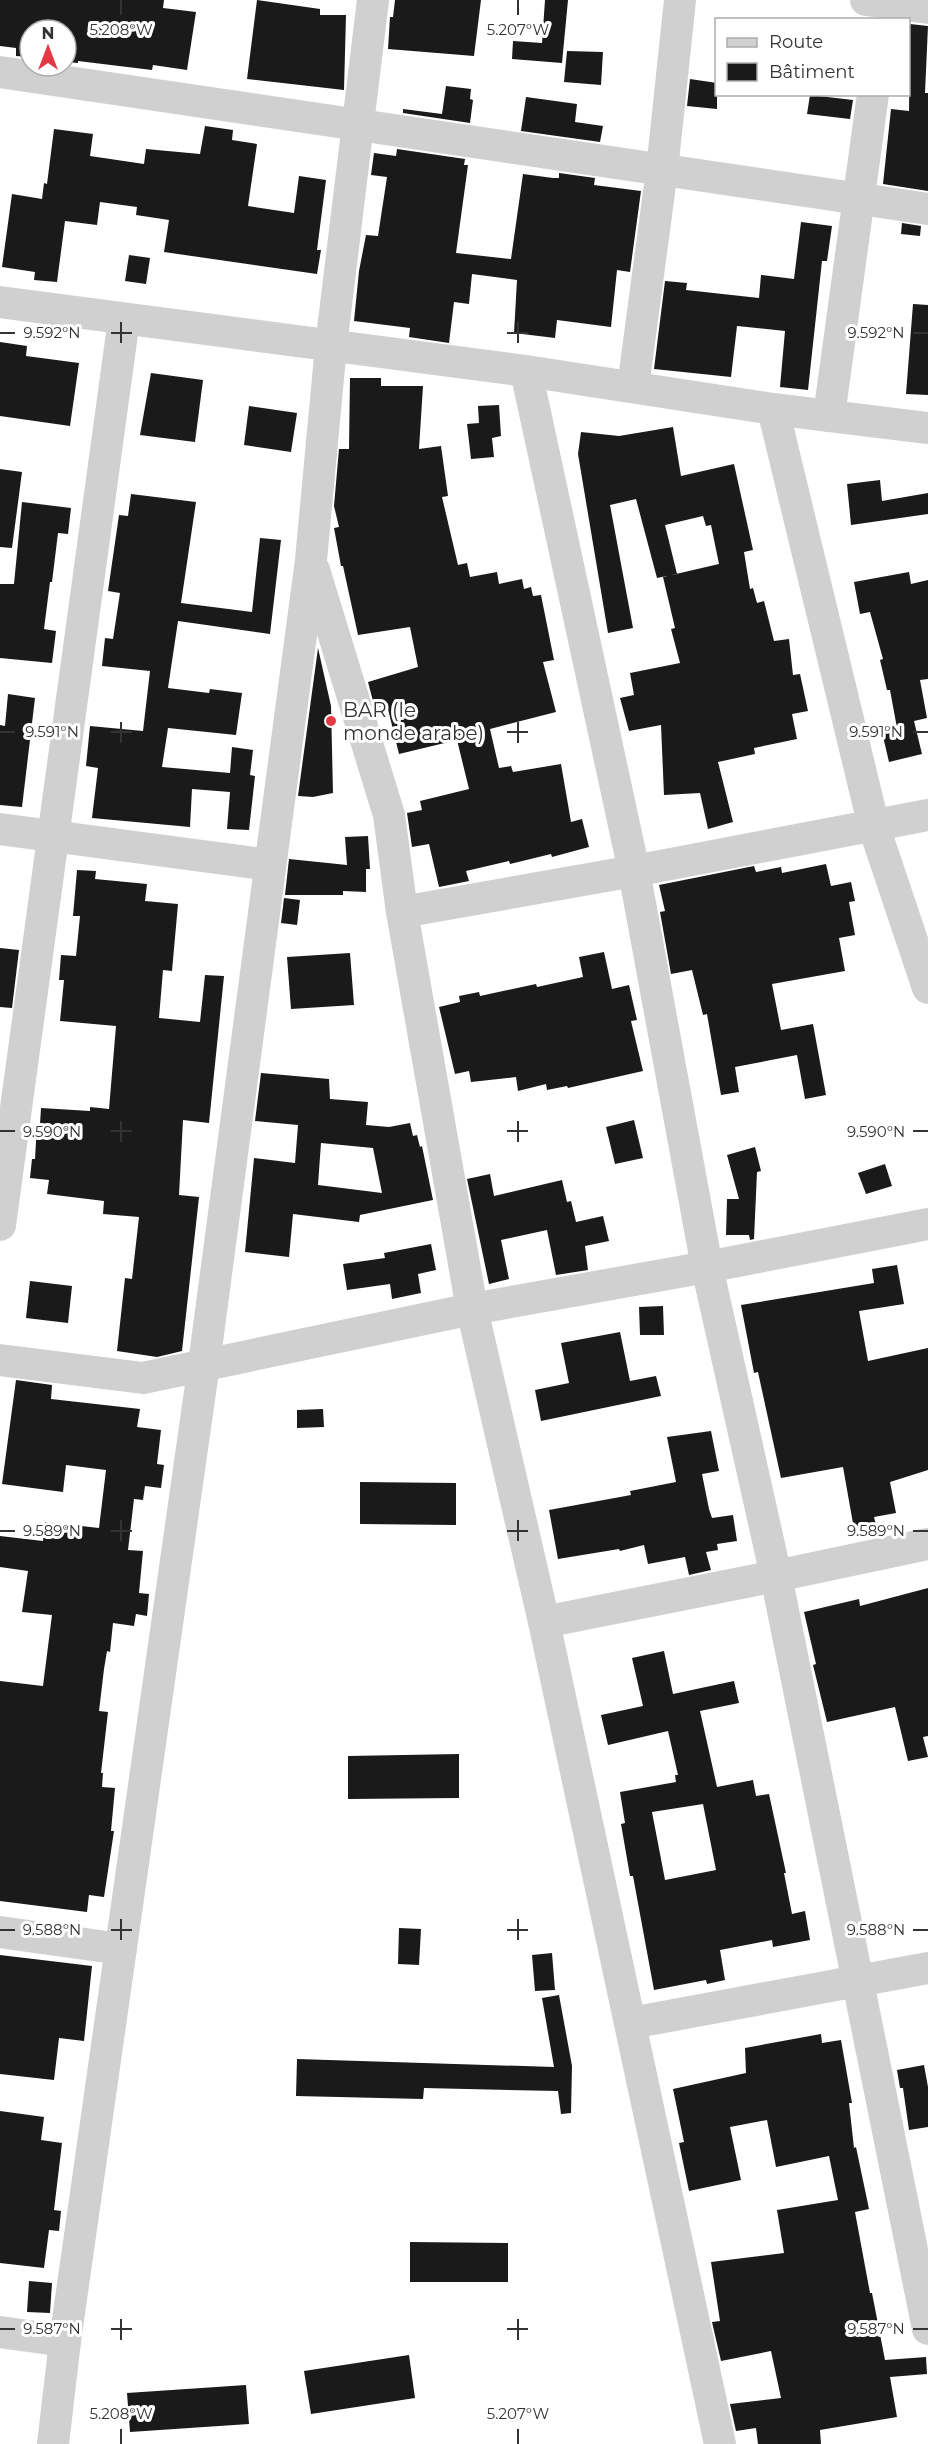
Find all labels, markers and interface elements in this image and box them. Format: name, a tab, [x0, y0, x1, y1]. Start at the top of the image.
north arrow	[18, 18, 78, 78]
legend	[715, 18, 910, 96]
text: 5.208°W	[89, 20, 153, 39]
text: 5.207°W	[487, 20, 550, 39]
text: N	[42, 24, 54, 43]
text: Route	[769, 31, 823, 53]
text: Bâtiment	[769, 61, 855, 83]
text: 9.592°N	[24, 323, 80, 342]
text: 9.592°N	[848, 323, 904, 342]
place label: BAR (le monde arabe)	[343, 698, 484, 745]
marker: BAR (le monde arabe)	[324, 714, 338, 728]
text: 9.591°N	[25, 722, 79, 741]
text: 9.591°N	[849, 722, 903, 741]
text: 9.590°N	[23, 1122, 81, 1141]
text: 9.590°N	[847, 1122, 905, 1141]
text: 9.589°N	[23, 1521, 81, 1540]
text: 9.589°N	[847, 1521, 905, 1540]
text: 9.588°N	[23, 1920, 81, 1939]
text: 9.588°N	[847, 1920, 905, 1939]
text: 9.587°N	[23, 2319, 81, 2338]
text: 9.587°N	[847, 2319, 905, 2338]
text: 5.208°W	[89, 2404, 153, 2423]
text: 5.207°W	[487, 2404, 550, 2423]

